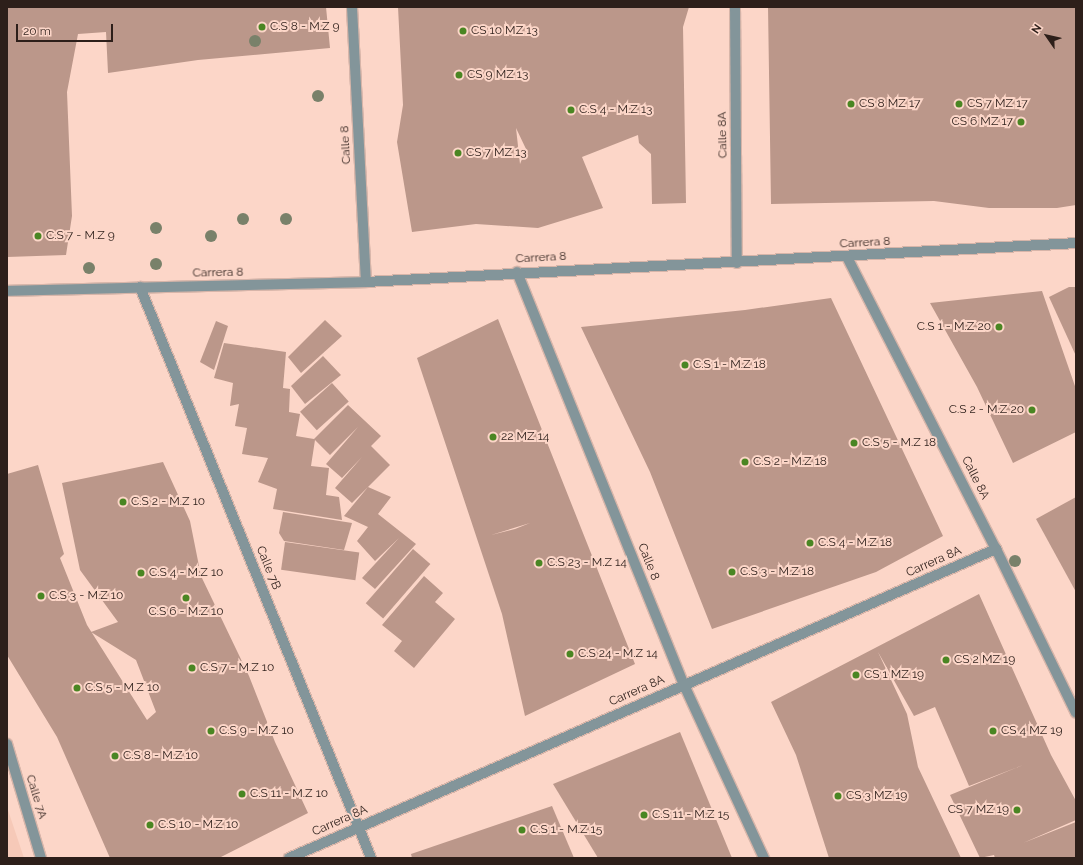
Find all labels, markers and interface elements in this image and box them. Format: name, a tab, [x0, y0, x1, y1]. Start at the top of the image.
scale bar	[18, 16, 115, 42]
north arrow	[1027, 16, 1067, 56]
place label: C.S 8 - M.Z 9	[270, 20, 340, 34]
marker: C.S 8 - M.Z 9	[257, 22, 267, 32]
text: N	[1029, 22, 1044, 36]
text: 20 m	[23, 24, 51, 38]
place label: CS 10 MZ 13	[471, 24, 538, 38]
marker: CS 10 MZ 13	[458, 26, 468, 36]
place label: CS 9 MZ 13	[467, 68, 528, 82]
marker: CS 9 MZ 13	[454, 70, 464, 80]
place label: CS 8 MZ 17	[859, 97, 920, 111]
place label: CS 7 MZ 17	[967, 97, 1028, 111]
marker: CS 8 MZ 17	[846, 99, 856, 109]
marker: CS 7 MZ 17	[954, 99, 964, 109]
place label: C.S 4 - M.Z 13	[579, 103, 653, 117]
marker: C.S 4 - M.Z 13	[566, 105, 576, 115]
street label: Calle 8A	[715, 112, 731, 158]
place label: CS 6 MZ 17	[952, 115, 1013, 129]
marker: CS 6 MZ 17	[1016, 117, 1026, 127]
street label: Calle 8	[338, 125, 354, 165]
place label: CS 7 MZ 13	[466, 146, 527, 160]
marker: CS 7 MZ 13	[453, 148, 463, 158]
place label: C.S 7 - M.Z 9	[46, 229, 115, 243]
marker: C.S 7 - M.Z 9	[33, 231, 43, 241]
street label: Carrera 8	[839, 234, 891, 252]
street label: Carrera 8	[515, 249, 567, 267]
street label: Carrera 8	[192, 265, 244, 281]
place label: C.S 1 - M.Z 20	[917, 320, 991, 334]
marker: C.S 1 - M.Z 20	[994, 322, 1004, 332]
place label: C.S 1 - M.Z 18	[693, 358, 766, 372]
marker: C.S 1 - M.Z 18	[680, 360, 690, 370]
place label: C.S 2 - M.Z 20	[949, 403, 1024, 417]
marker: C.S 2 - M.Z 20	[1027, 405, 1037, 415]
place label: 22 MZ 14	[501, 430, 549, 444]
marker: 22 MZ 14	[488, 432, 498, 442]
place label: C.S 5 - M.Z 18	[862, 436, 936, 450]
marker: C.S 5 - M.Z 18	[849, 438, 859, 448]
street label: Calle 8A	[958, 454, 992, 502]
place label: C.S 2 - M.Z 18	[753, 455, 827, 469]
marker: C.S 2 - M.Z 18	[740, 457, 750, 467]
place label: C.S 2 - M.Z 10	[131, 495, 205, 509]
marker: C.S 2 - M.Z 10	[118, 497, 128, 507]
place label: C.S 4 - M.Z 18	[818, 536, 892, 550]
marker: C.S 4 - M.Z 18	[805, 538, 815, 548]
street label: Calle 8	[634, 541, 662, 583]
street label: Carrera 8A	[904, 543, 964, 581]
street label: Calle 7B	[253, 544, 283, 592]
place label: C.S 23 - M.Z 14	[547, 556, 627, 570]
marker: C.S 23 - M.Z 14	[534, 558, 544, 568]
place label: C.S 3 - M.Z 18	[740, 565, 814, 579]
place label: C.S 4 - M.Z 10	[149, 566, 223, 580]
marker: C.S 3 - M.Z 18	[727, 567, 737, 577]
marker: C.S 4 - M.Z 10	[136, 568, 146, 578]
place label: C.S 3 - M.Z 10	[49, 589, 123, 603]
marker: C.S 3 - M.Z 10	[36, 591, 46, 601]
marker: C.S 6 - M.Z 10	[181, 593, 191, 603]
place label: C.S 6 - M.Z 10	[148, 605, 224, 619]
place label: C.S 24 - M.Z 14	[578, 647, 658, 661]
marker: C.S 24 - M.Z 14	[565, 649, 575, 659]
place label: CS 2 MZ 19	[954, 653, 1015, 667]
marker: CS 2 MZ 19	[941, 655, 951, 665]
place label: C.S 7 - M.Z 10	[200, 661, 274, 675]
marker: C.S 7 - M.Z 10	[187, 663, 197, 673]
place label: CS 1 MZ 19	[864, 668, 924, 682]
marker: CS 1 MZ 19	[851, 670, 861, 680]
street label: Carrera 8A	[607, 672, 667, 710]
place label: C.S 5 - M.Z 10	[85, 681, 159, 695]
marker: C.S 5 - M.Z 10	[72, 683, 82, 693]
place label: C.S 9 - M.Z 10	[219, 724, 294, 738]
place label: CS 4 MZ 19	[1001, 724, 1062, 738]
marker: C.S 9 - M.Z 10	[206, 726, 216, 736]
marker: CS 4 MZ 19	[988, 726, 998, 736]
place label: C.S 8 - M.Z 10	[123, 749, 198, 763]
marker: C.S 8 - M.Z 10	[110, 751, 120, 761]
street label: Calle 7A	[22, 773, 50, 821]
place label: C.S 11 - M.Z 10	[250, 787, 328, 801]
marker: C.S 11 - M.Z 10	[237, 789, 247, 799]
place label: CS 3 MZ 19	[846, 789, 907, 803]
marker: CS 3 MZ 19	[833, 791, 843, 801]
street label: Carrera 8A	[310, 802, 370, 840]
place label: CS 7 MZ 19	[948, 803, 1009, 817]
marker: CS 7 MZ 19	[1012, 805, 1022, 815]
place label: C.S 11 - M.Z 15	[652, 808, 729, 822]
marker: C.S 11 - M.Z 15	[639, 810, 649, 820]
place label: C.S 10 - M.Z 10	[158, 818, 238, 832]
marker: C.S 10 - M.Z 10	[145, 820, 155, 830]
place label: C.S 1 - M.Z 15	[530, 823, 602, 837]
marker: C.S 1 - M.Z 15	[517, 825, 527, 835]

